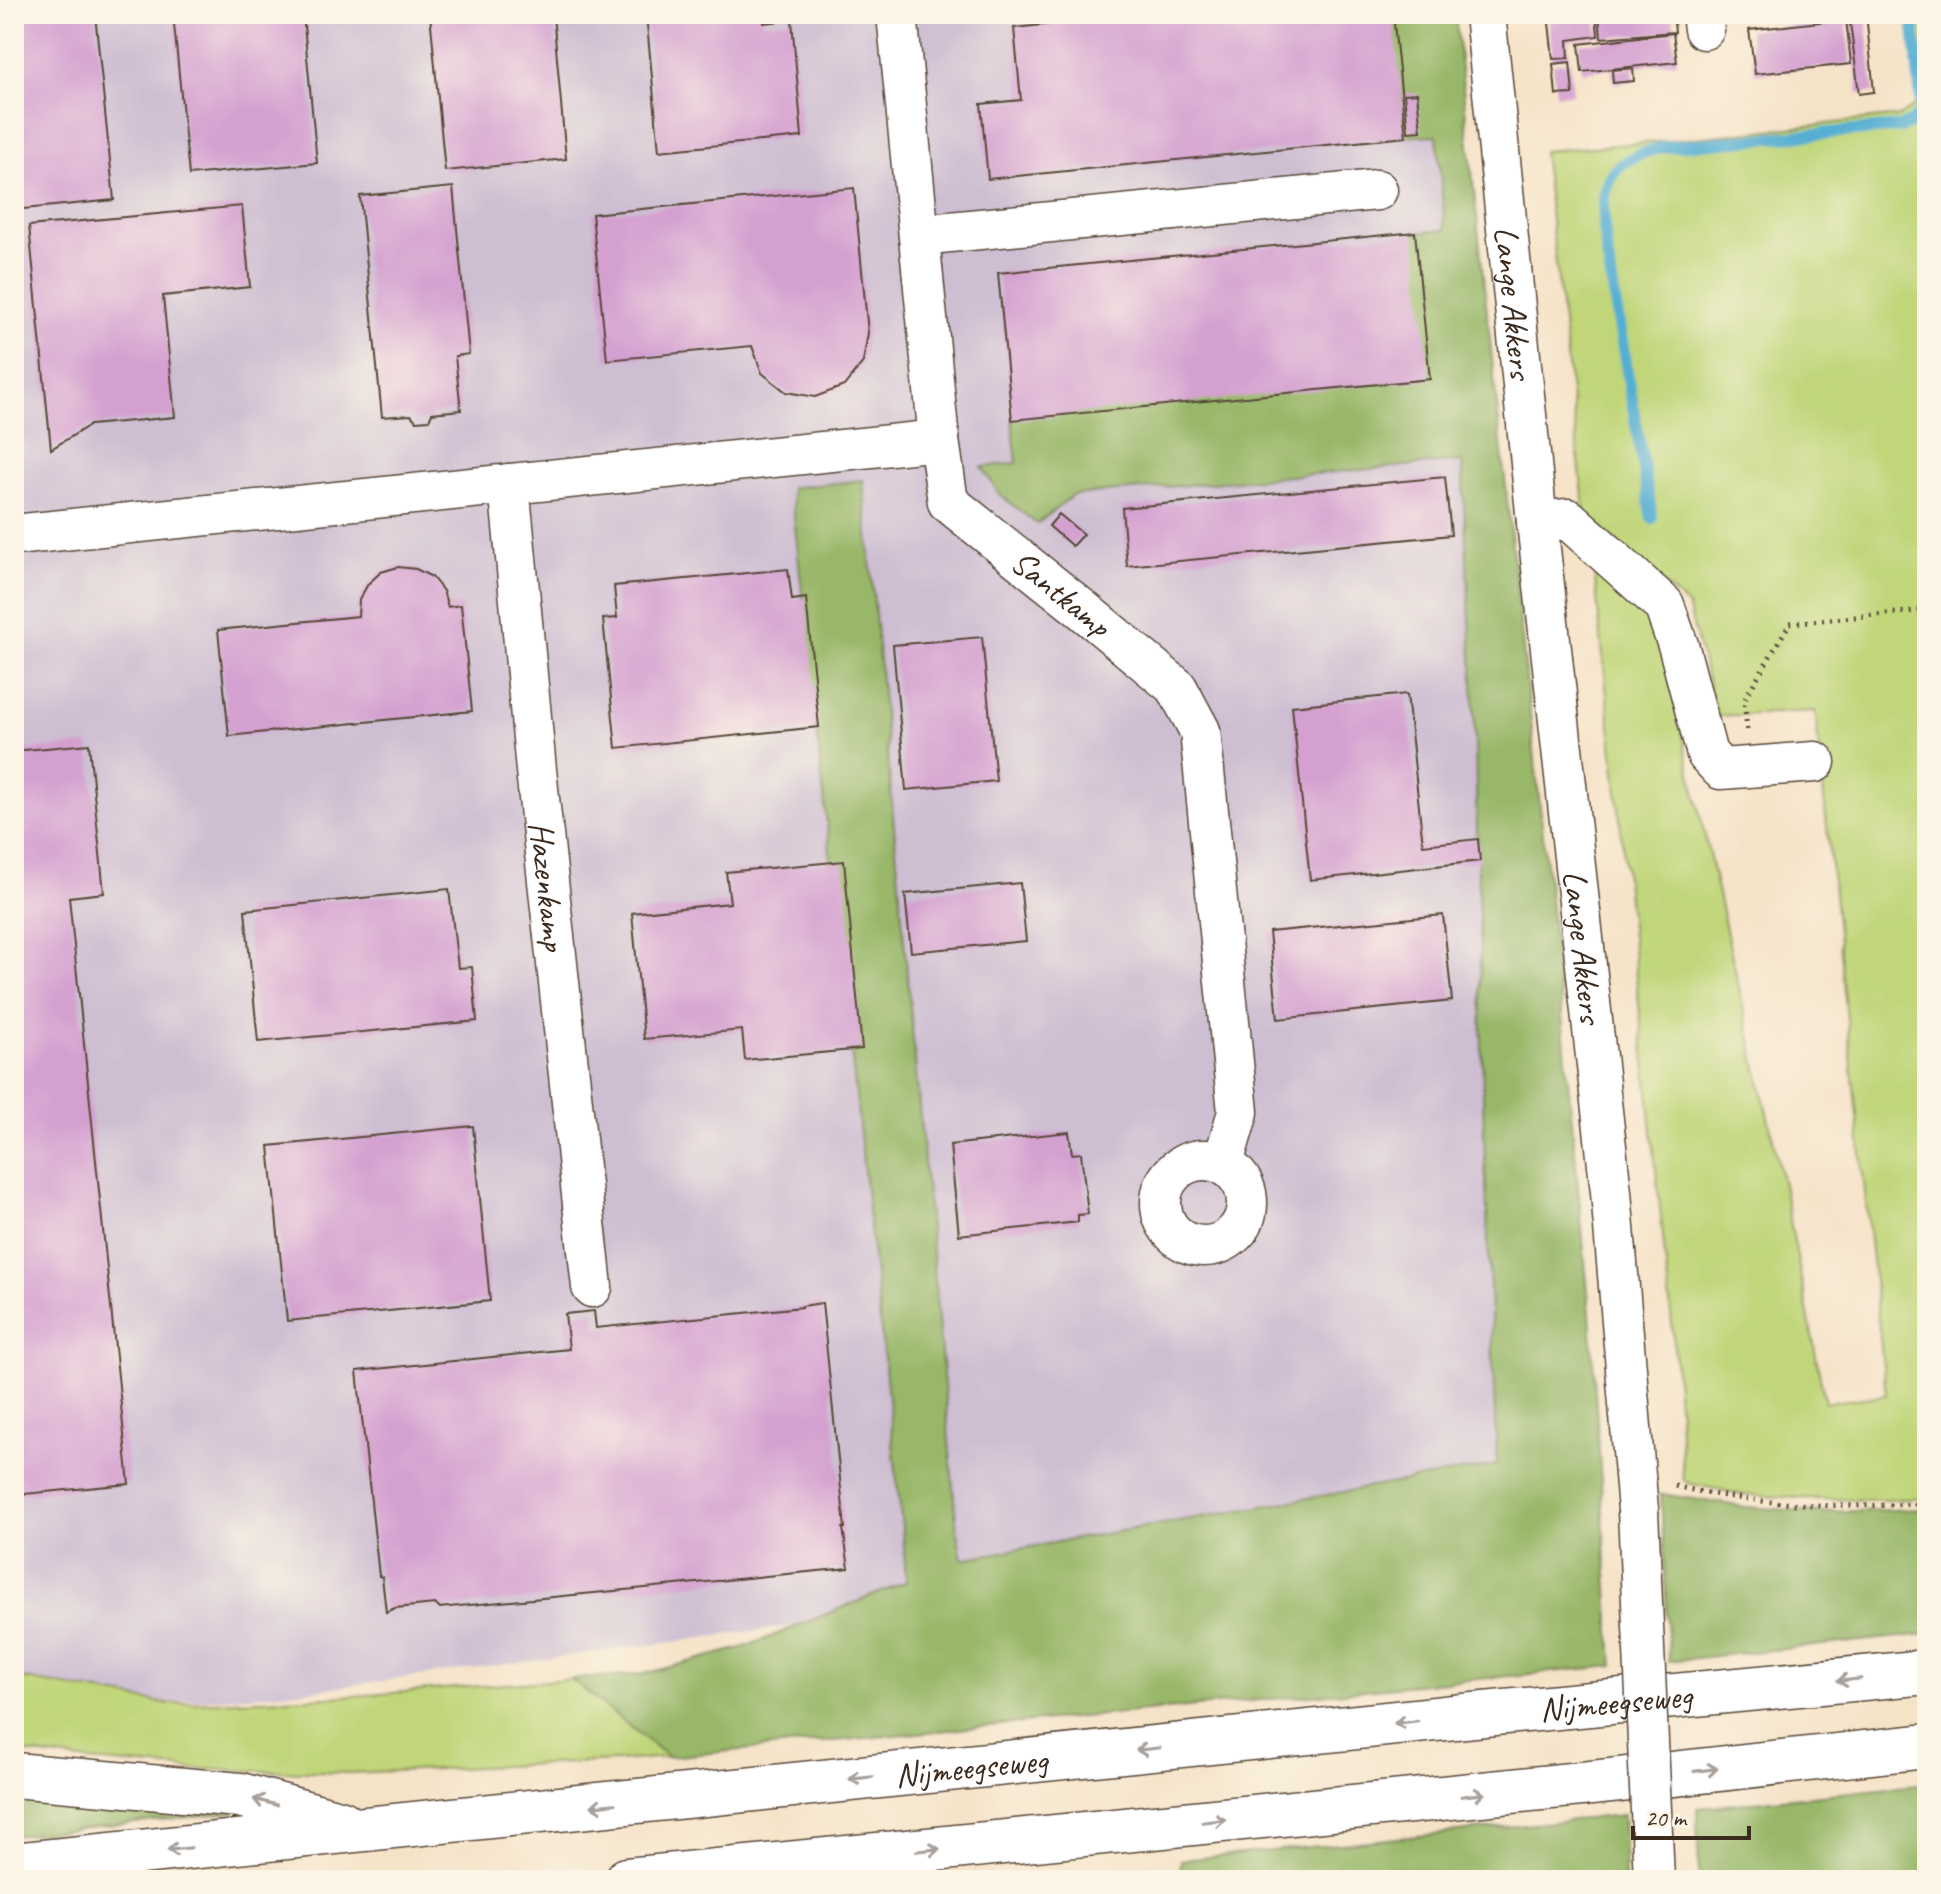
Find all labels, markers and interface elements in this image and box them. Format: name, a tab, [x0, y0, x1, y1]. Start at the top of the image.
street label: Lange Akkers	[1485, 224, 1544, 384]
street label: Santkamp	[1003, 540, 1122, 647]
street label: Hazenkamp	[520, 819, 577, 955]
street label: Lange Akkers	[1554, 868, 1614, 1028]
one-way arrow	[1836, 1672, 1863, 1687]
street label: Nijmeegseweg	[1538, 1673, 1696, 1730]
one-way arrow	[1393, 1714, 1420, 1729]
street label: Nijmeegseweg	[893, 1737, 1051, 1796]
one-way arrow	[1135, 1741, 1162, 1756]
one-way arrow	[1693, 1762, 1719, 1777]
one-way arrow	[848, 1771, 875, 1786]
one-way arrow	[1459, 1788, 1486, 1803]
scale bar	[1633, 1790, 1749, 1840]
one-way arrow	[253, 1793, 279, 1808]
one-way arrow	[590, 1798, 616, 1813]
text: 20 m	[1645, 1803, 1688, 1833]
one-way arrow	[1200, 1814, 1227, 1829]
one-way arrow	[166, 1841, 193, 1856]
one-way arrow	[914, 1842, 941, 1857]

